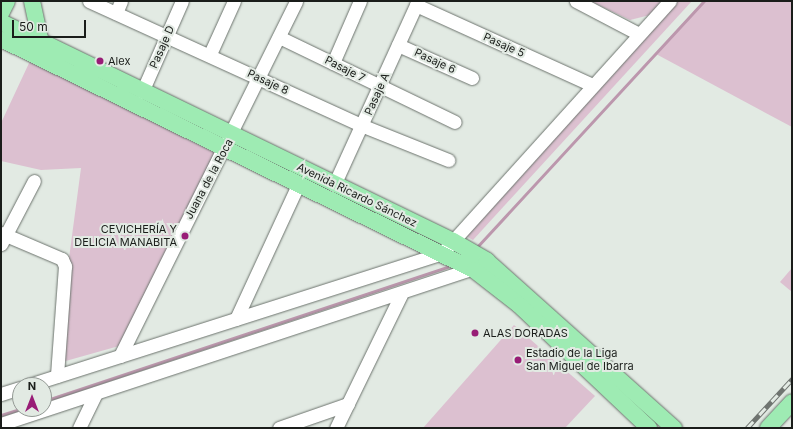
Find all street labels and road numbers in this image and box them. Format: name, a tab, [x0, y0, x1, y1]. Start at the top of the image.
street label: Pasaje D	[147, 24, 177, 70]
street label: Pasaje 5	[481, 30, 527, 60]
street label: Pasaje 6	[412, 46, 458, 76]
street label: Pasaje 7	[323, 53, 367, 85]
street label: Pasaje 8	[245, 67, 291, 97]
street label: Pasaje A	[362, 71, 392, 117]
street label: Juana de la Roca	[182, 137, 236, 221]
street label: Avenida Ricardo Sánchez	[295, 160, 419, 230]

